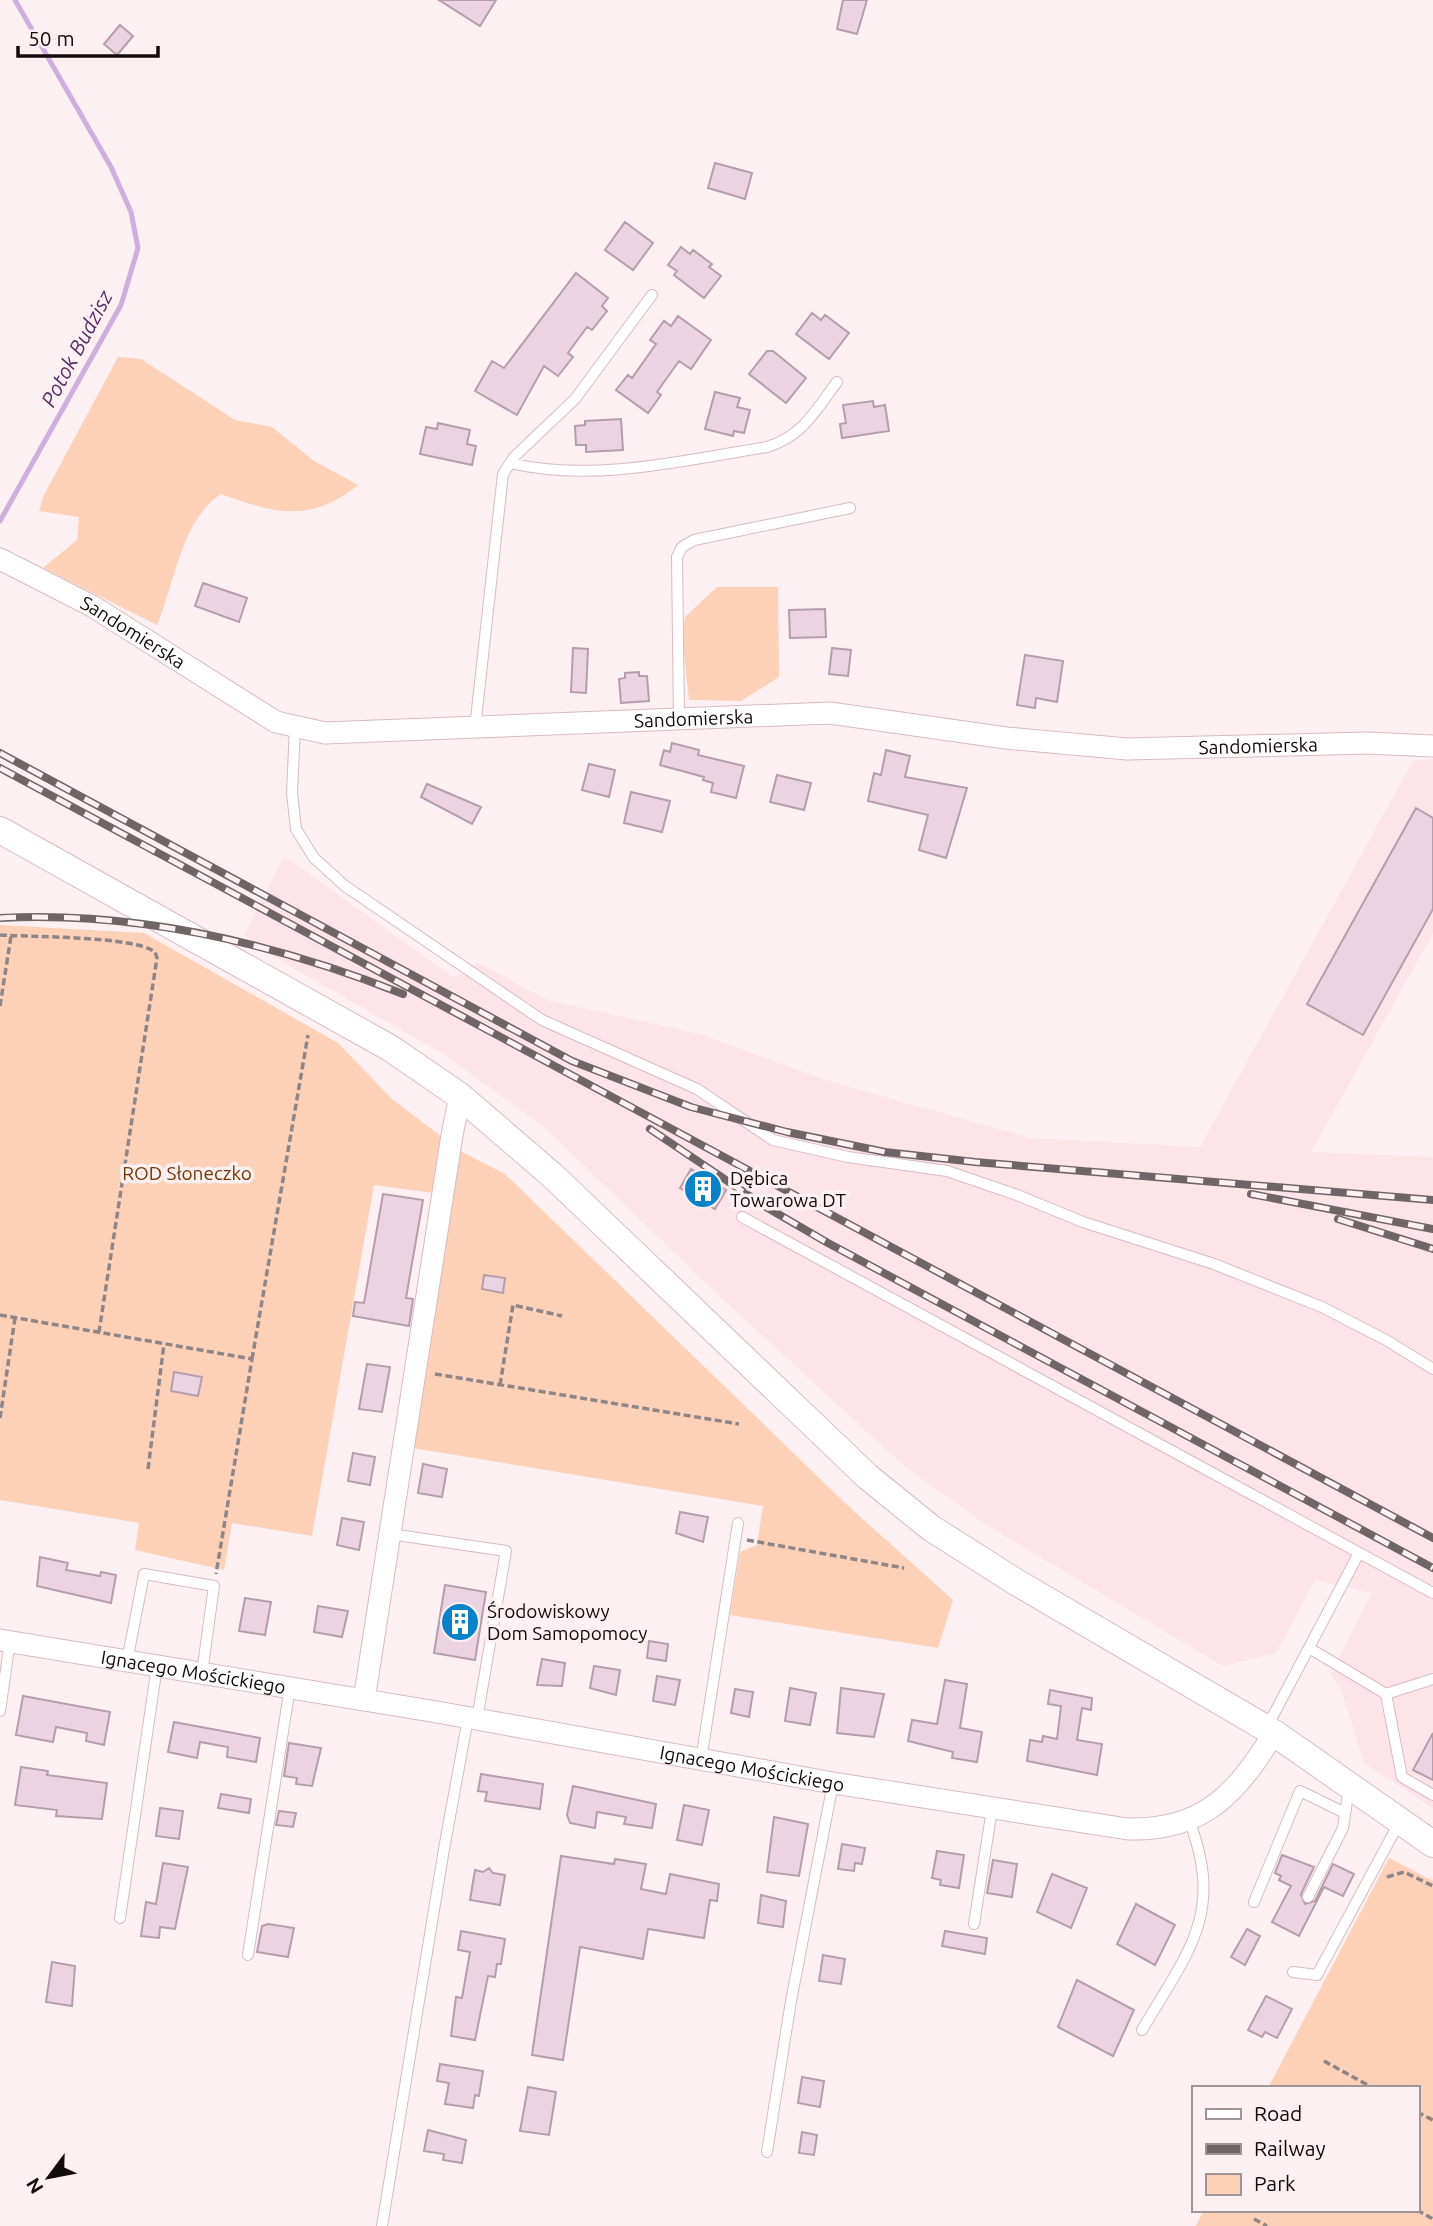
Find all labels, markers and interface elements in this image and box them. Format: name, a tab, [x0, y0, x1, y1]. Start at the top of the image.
scale bar	[18, 14, 158, 58]
text: 50 m	[28, 26, 75, 50]
water label: Potok Budzisz	[36, 285, 117, 411]
street label: Sandomierska	[77, 591, 189, 673]
street label: Sandomierska	[634, 705, 754, 732]
street label: Sandomierska	[1198, 733, 1318, 758]
park label: ROD Słoneczko	[122, 1162, 252, 1184]
place label: Dębica Towarowa DT	[730, 1167, 846, 1211]
building icon: Dębica Towarowa DT	[682, 1168, 724, 1210]
place label: Środowiskowy Dom Samopomocy	[487, 1600, 647, 1644]
building icon: Środowiskowy Dom Samopomocy	[439, 1601, 481, 1643]
street label: Ignacego Mościckiego	[99, 1646, 288, 1698]
street label: Ignacego Mościckiego	[658, 1741, 846, 1796]
legend	[1192, 2086, 1419, 2212]
text: Road	[1254, 2101, 1302, 2125]
text: Railway	[1254, 2136, 1326, 2160]
north arrow	[14, 2142, 84, 2212]
text: Park	[1254, 2171, 1296, 2195]
text: N	[21, 2174, 48, 2198]

